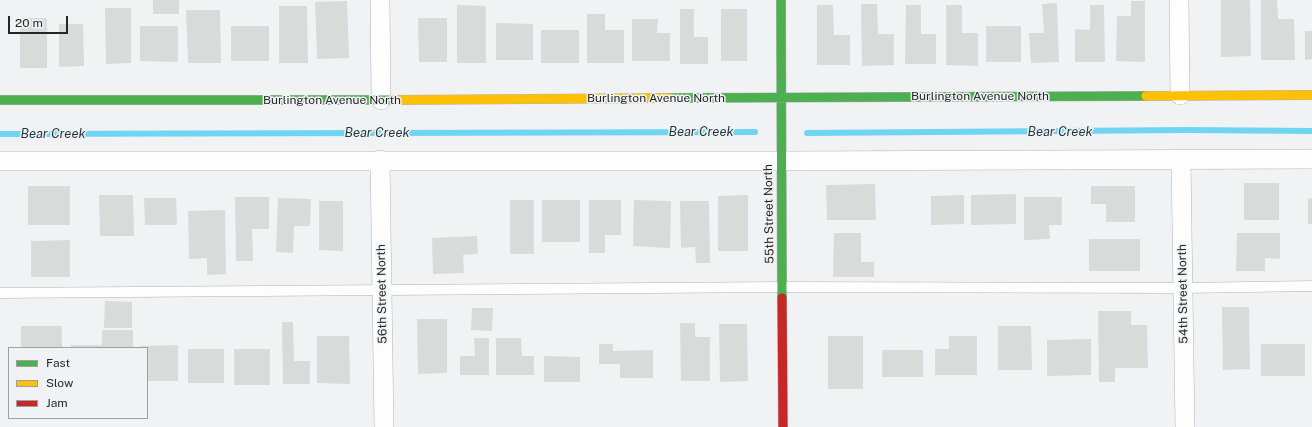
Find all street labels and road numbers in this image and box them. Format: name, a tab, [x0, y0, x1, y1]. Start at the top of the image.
street label: Burlington Avenue North	[911, 89, 1049, 103]
street label: Burlington Avenue North	[587, 91, 725, 105]
street label: Burlington Avenue North	[263, 93, 401, 107]
street label: 55th Street North	[761, 164, 777, 264]
street label: 56th Street North	[374, 244, 390, 344]
street label: 54th Street North	[1175, 244, 1191, 344]

